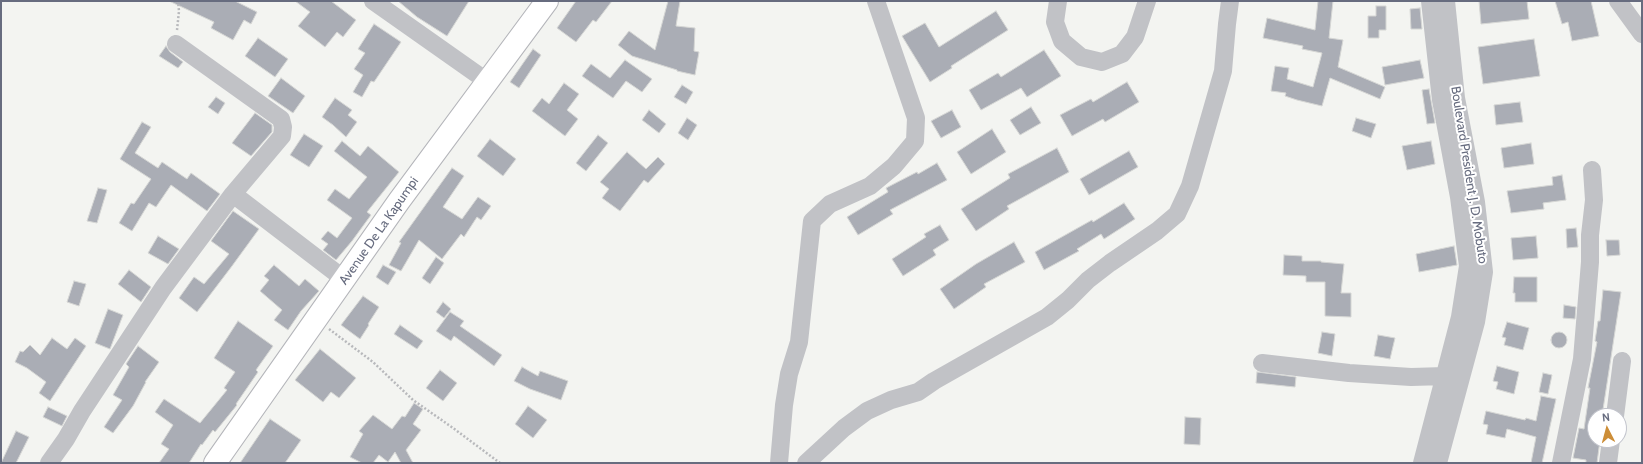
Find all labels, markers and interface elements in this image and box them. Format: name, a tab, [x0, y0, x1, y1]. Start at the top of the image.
street label: Boulevard President J. D. Mobuto	[1447, 85, 1491, 265]
street label: Avenue De La Kapumpi	[336, 174, 422, 288]
north arrow	[1587, 408, 1627, 448]
text: N	[1601, 410, 1610, 424]

